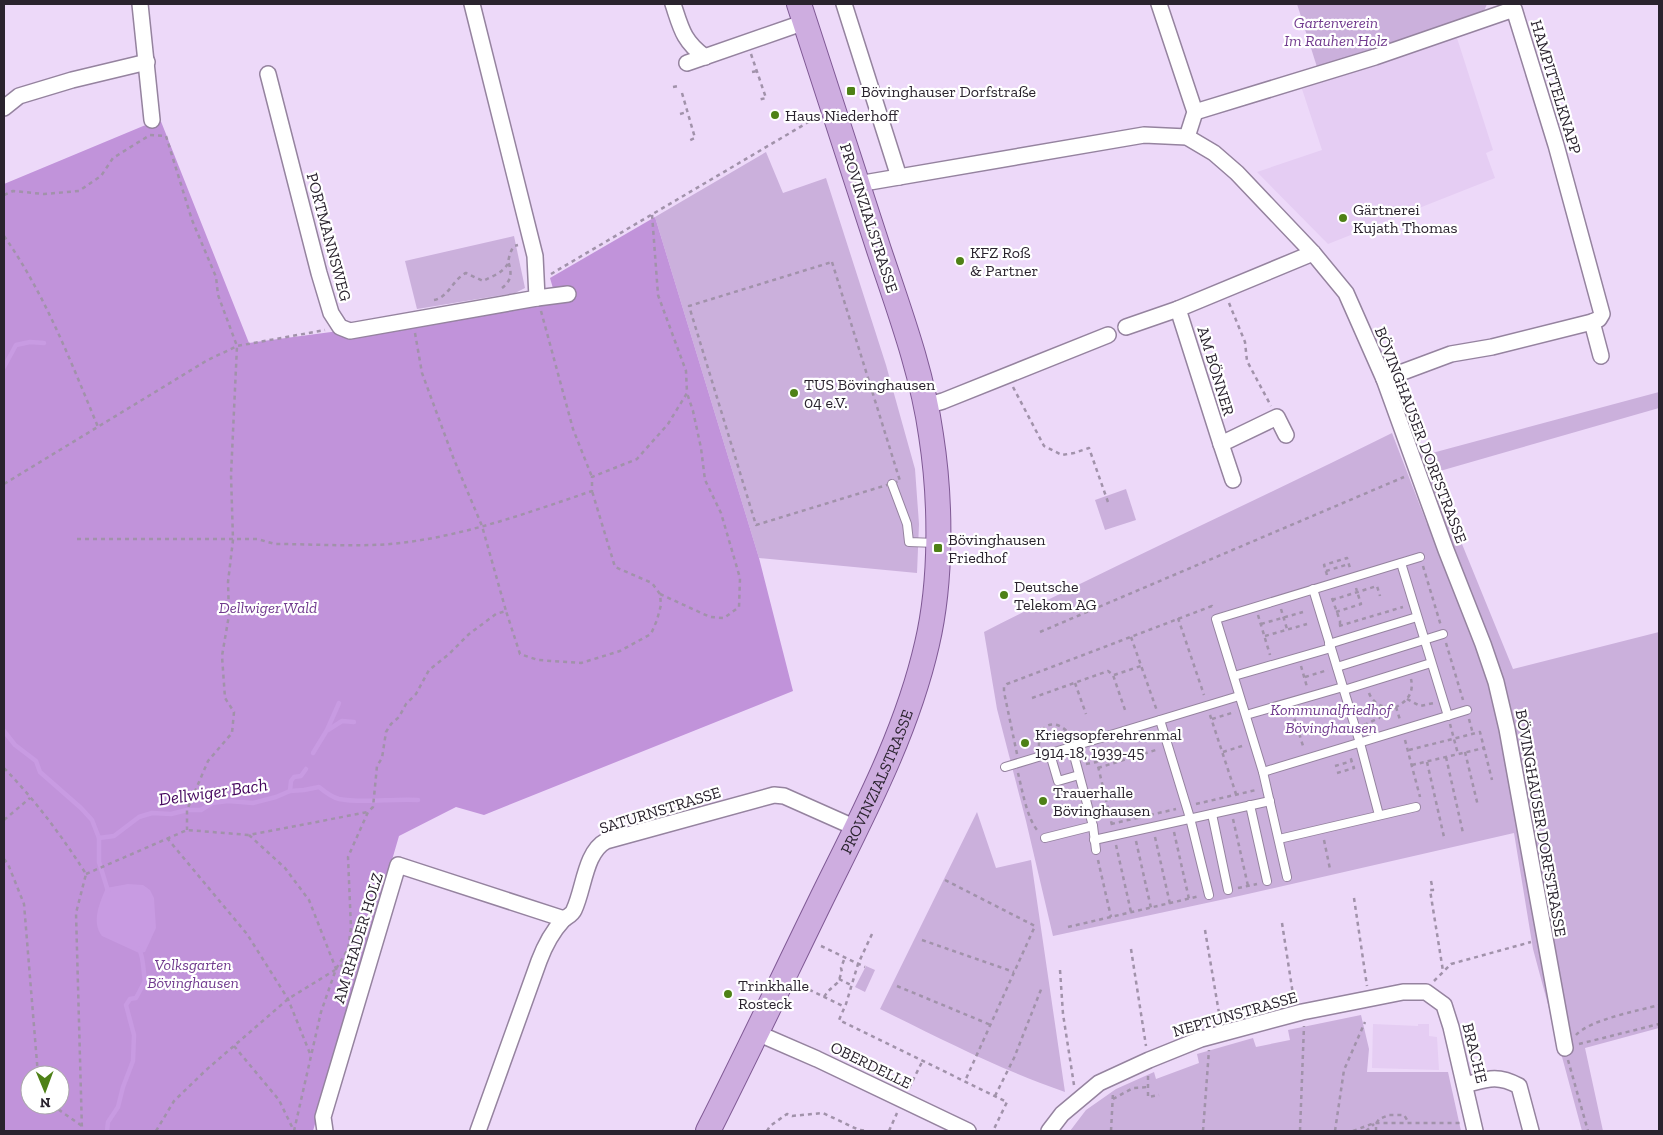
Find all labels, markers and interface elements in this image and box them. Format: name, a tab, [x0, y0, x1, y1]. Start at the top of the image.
park label: Gartenverein Im Rauhen Holz	[1284, 13, 1388, 50]
street label: HAMPITTELKNAPP	[1527, 18, 1585, 156]
place label: Bövinghauser Dorfstraße	[861, 82, 1036, 101]
marker: Bövinghauser Dorfstraße	[845, 85, 857, 97]
place label: Haus Niederhoff	[785, 106, 899, 125]
marker: Haus Niederhoff	[769, 109, 781, 121]
street label: PROVINZIALSTRASSE	[836, 141, 902, 295]
street label: PORTMANNSWEG	[303, 171, 355, 303]
place label: Gärtnerei Kujath Thomas	[1353, 200, 1458, 237]
marker: Gärtnerei Kujath Thomas	[1337, 212, 1349, 224]
place label: KFZ Roß & Partner	[970, 243, 1038, 280]
marker: KFZ Roß & Partner	[954, 255, 966, 267]
street label: AM BÖNNER	[1193, 324, 1239, 418]
street label: BÖVINGHAUSER DORFSTRASSE	[1371, 324, 1471, 546]
place label: TUS Bövinghausen 04 e.V.	[804, 375, 936, 412]
marker: TUS Bövinghausen 04 e.V.	[788, 387, 800, 399]
place label: Bövinghausen Friedhof	[948, 530, 1046, 567]
marker: Bövinghausen Friedhof	[932, 542, 944, 554]
place label: Deutsche Telekom AG	[1014, 577, 1096, 614]
marker: Deutsche Telekom AG	[998, 589, 1010, 601]
park label: Dellwiger Wald	[219, 598, 317, 617]
park label: Kommunalfriedhof Bövinghausen	[1270, 700, 1394, 737]
street label: PROVINZIALSTRASSE	[836, 707, 917, 857]
street label: BÖVINGHAUSER DORFSTRASSE	[1512, 708, 1570, 938]
place label: Kriegsopferehrenmal 1914-18, 1939-45	[1035, 725, 1182, 762]
marker: Kriegsopferehrenmal 1914-18, 1939-45	[1019, 737, 1031, 749]
water label: Dellwiger Bach	[157, 773, 269, 811]
street label: SATURNSTRASSE	[597, 783, 723, 837]
place label: Trauerhalle Bövinghausen	[1053, 783, 1151, 820]
marker: Trauerhalle Bövinghausen	[1037, 795, 1049, 807]
street label: AM RHADER HOLZ	[329, 870, 387, 1006]
park label: Volksgarten Bövinghausen	[147, 955, 239, 992]
place label: Trinkhalle Rosteck	[738, 976, 809, 1013]
street label: NEPTUNSTRASSE	[1170, 987, 1300, 1041]
marker: Trinkhalle Rosteck	[722, 988, 734, 1000]
street label: BRACHE	[1458, 1021, 1492, 1085]
street label: OBERDELLE	[827, 1037, 915, 1093]
north arrow	[20, 1065, 70, 1115]
text: N	[39, 1094, 51, 1111]

